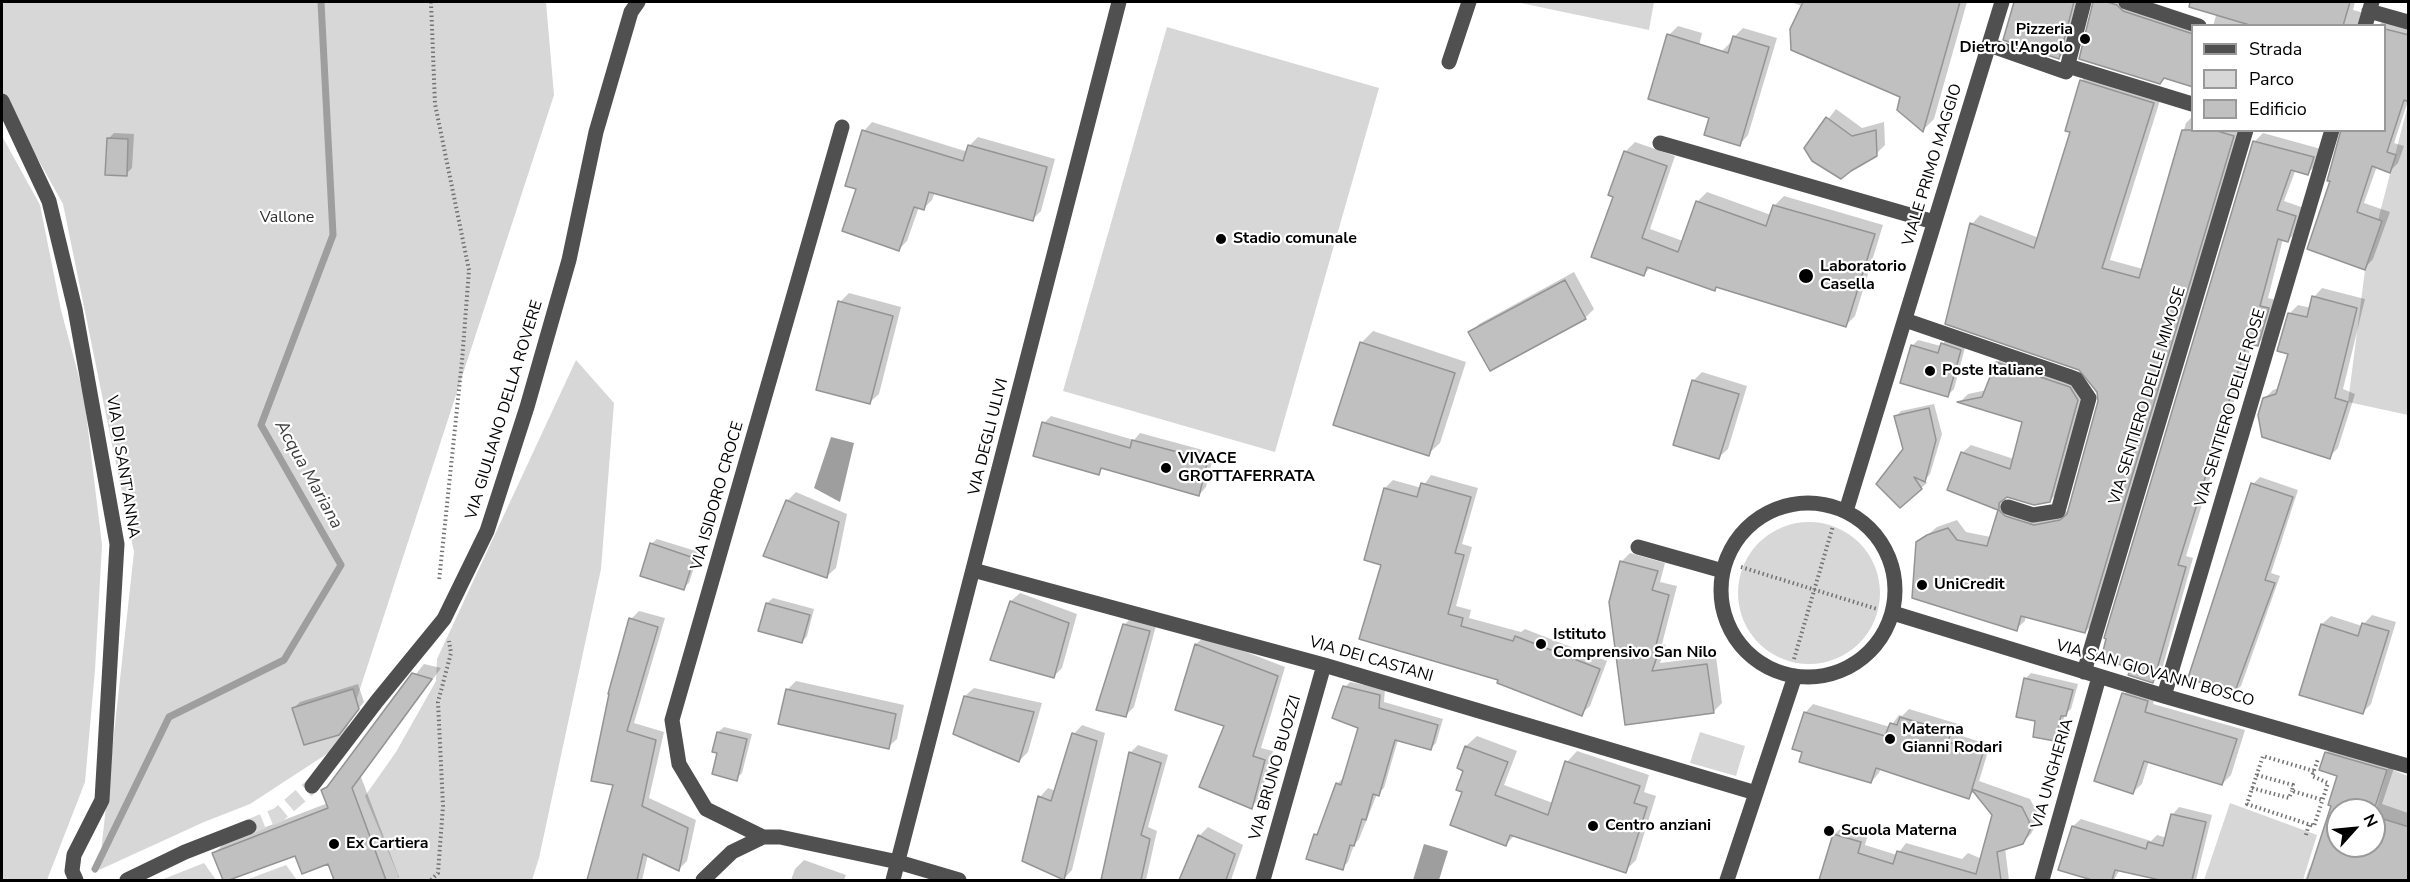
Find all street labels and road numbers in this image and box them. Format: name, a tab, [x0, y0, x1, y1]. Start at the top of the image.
street label: VIALE PRIMO MAGGIO	[1899, 82, 1967, 248]
street label: VIA SENTIERO DELLE MIMOSE	[2106, 285, 2190, 507]
street label: VIA GIULIANO DELLA ROVERE	[462, 298, 548, 522]
street label: VIA SENTIERO DELLE ROSE	[2192, 307, 2270, 509]
street label: VIA DEGLI ULIVI	[965, 376, 1013, 498]
street label: VIA DI SANT'ANNA	[101, 394, 143, 540]
street label: VIA ISIDORO CROCE	[688, 419, 748, 573]
street label: VIA DEI CASTANI	[1307, 633, 1435, 687]
street label: VIA SAN GIOVANNI BOSCO	[2054, 636, 2256, 712]
street label: VIA BRUNO BUOZZI	[1246, 693, 1306, 843]
street label: VIA UNGHERIA	[2028, 717, 2078, 831]

